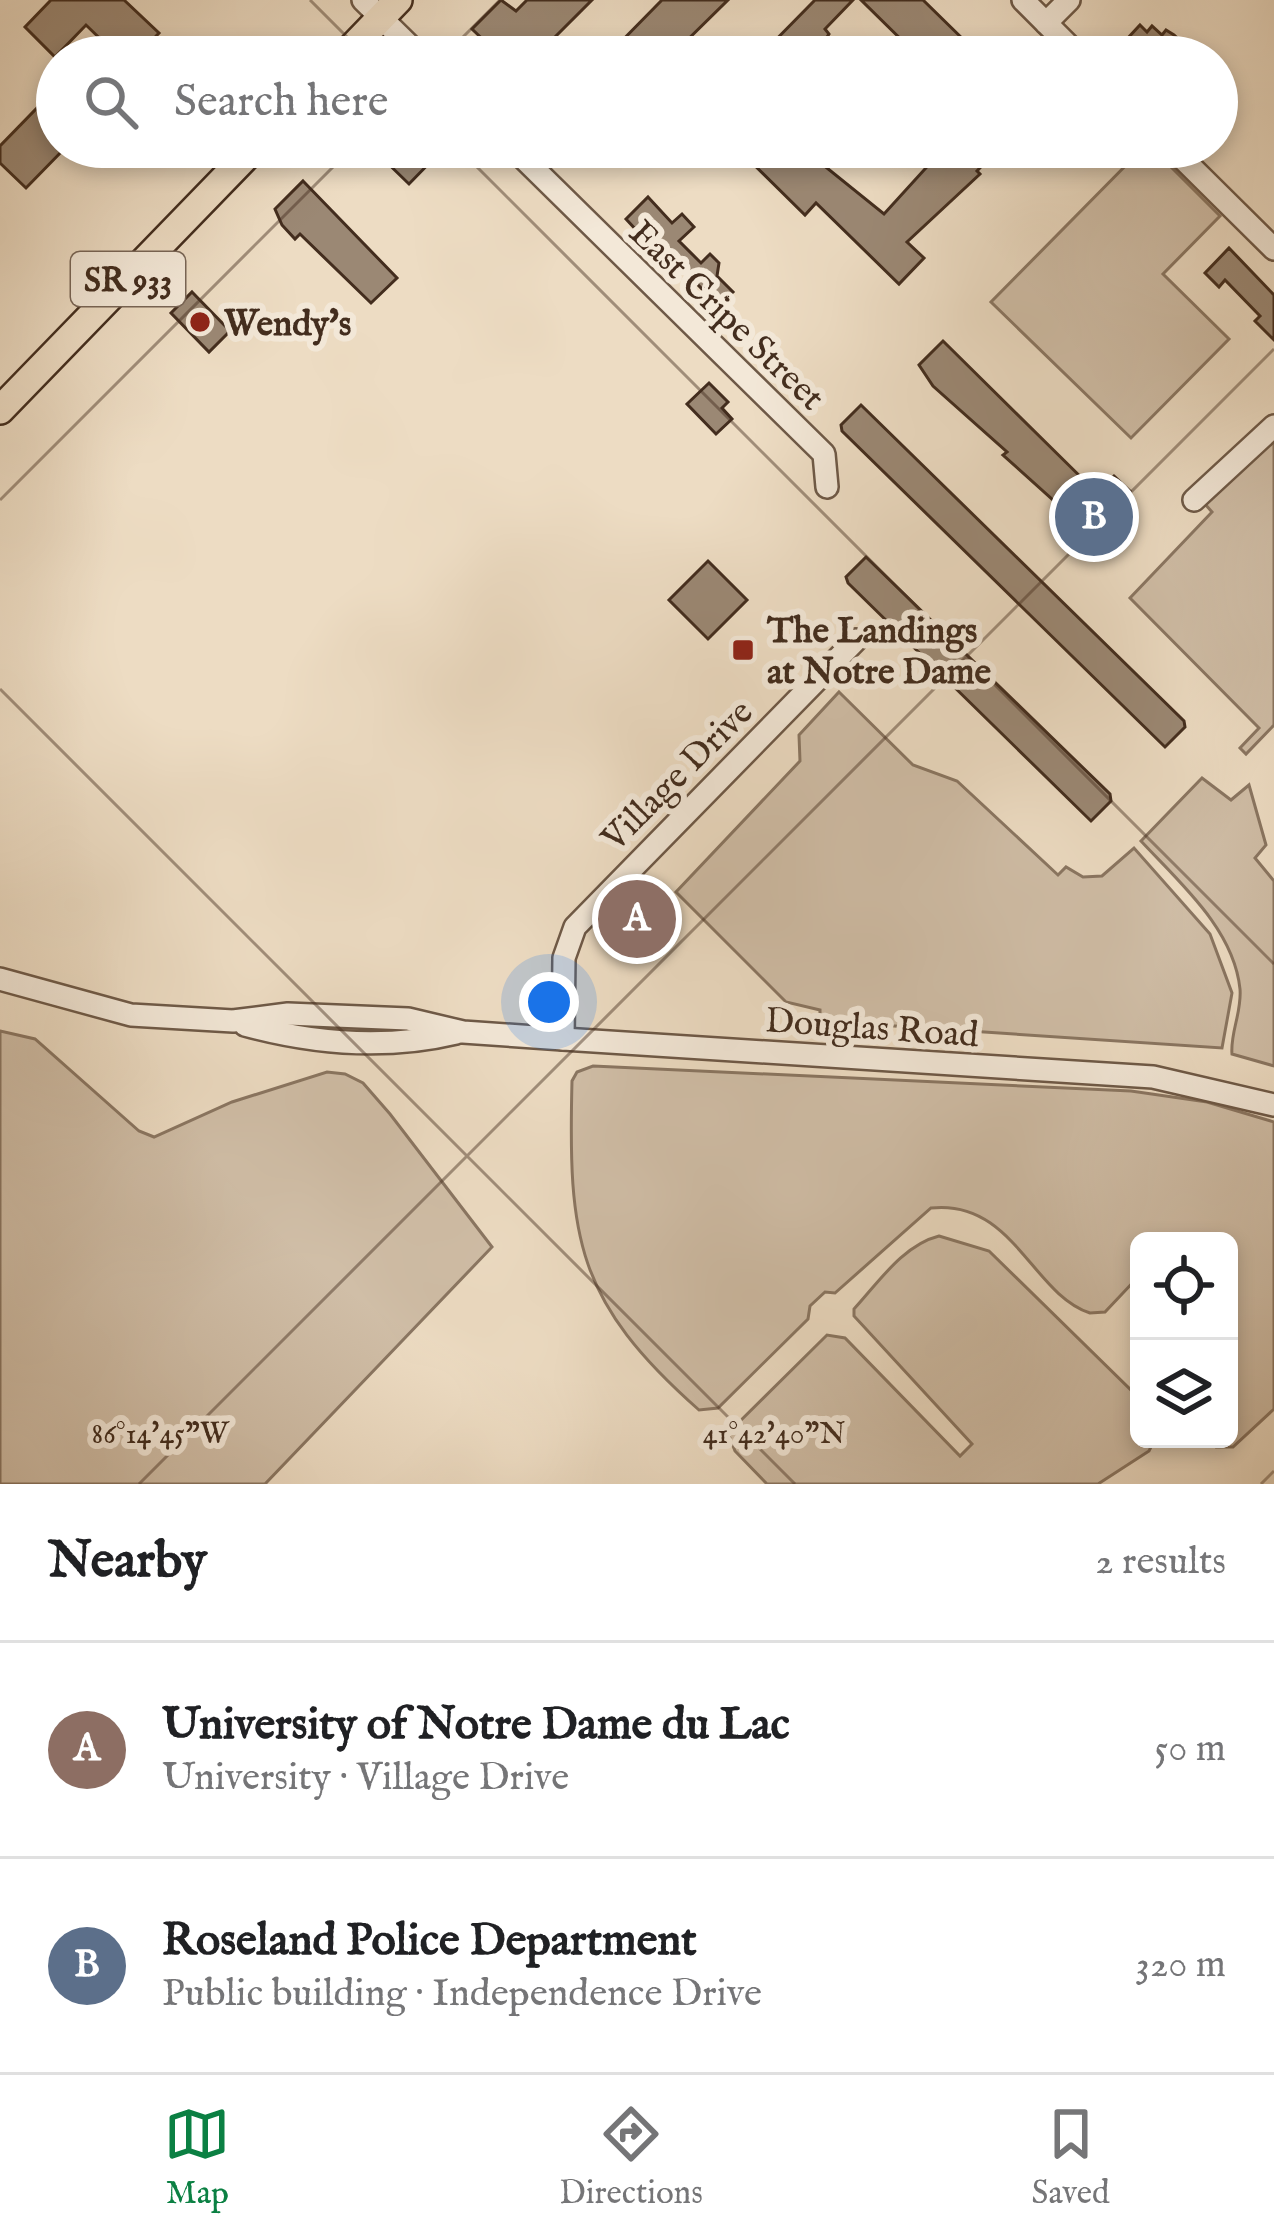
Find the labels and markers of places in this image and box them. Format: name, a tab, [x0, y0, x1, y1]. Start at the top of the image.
place label: Wendy's	[224, 302, 351, 348]
marker: Wendy's	[187, 309, 213, 335]
pin: B	[1055, 472, 1133, 562]
place label: The Landings at Notre Dame	[766, 609, 991, 696]
marker: The Landings at Notre Dame	[730, 637, 756, 663]
pin: A	[598, 874, 676, 964]

